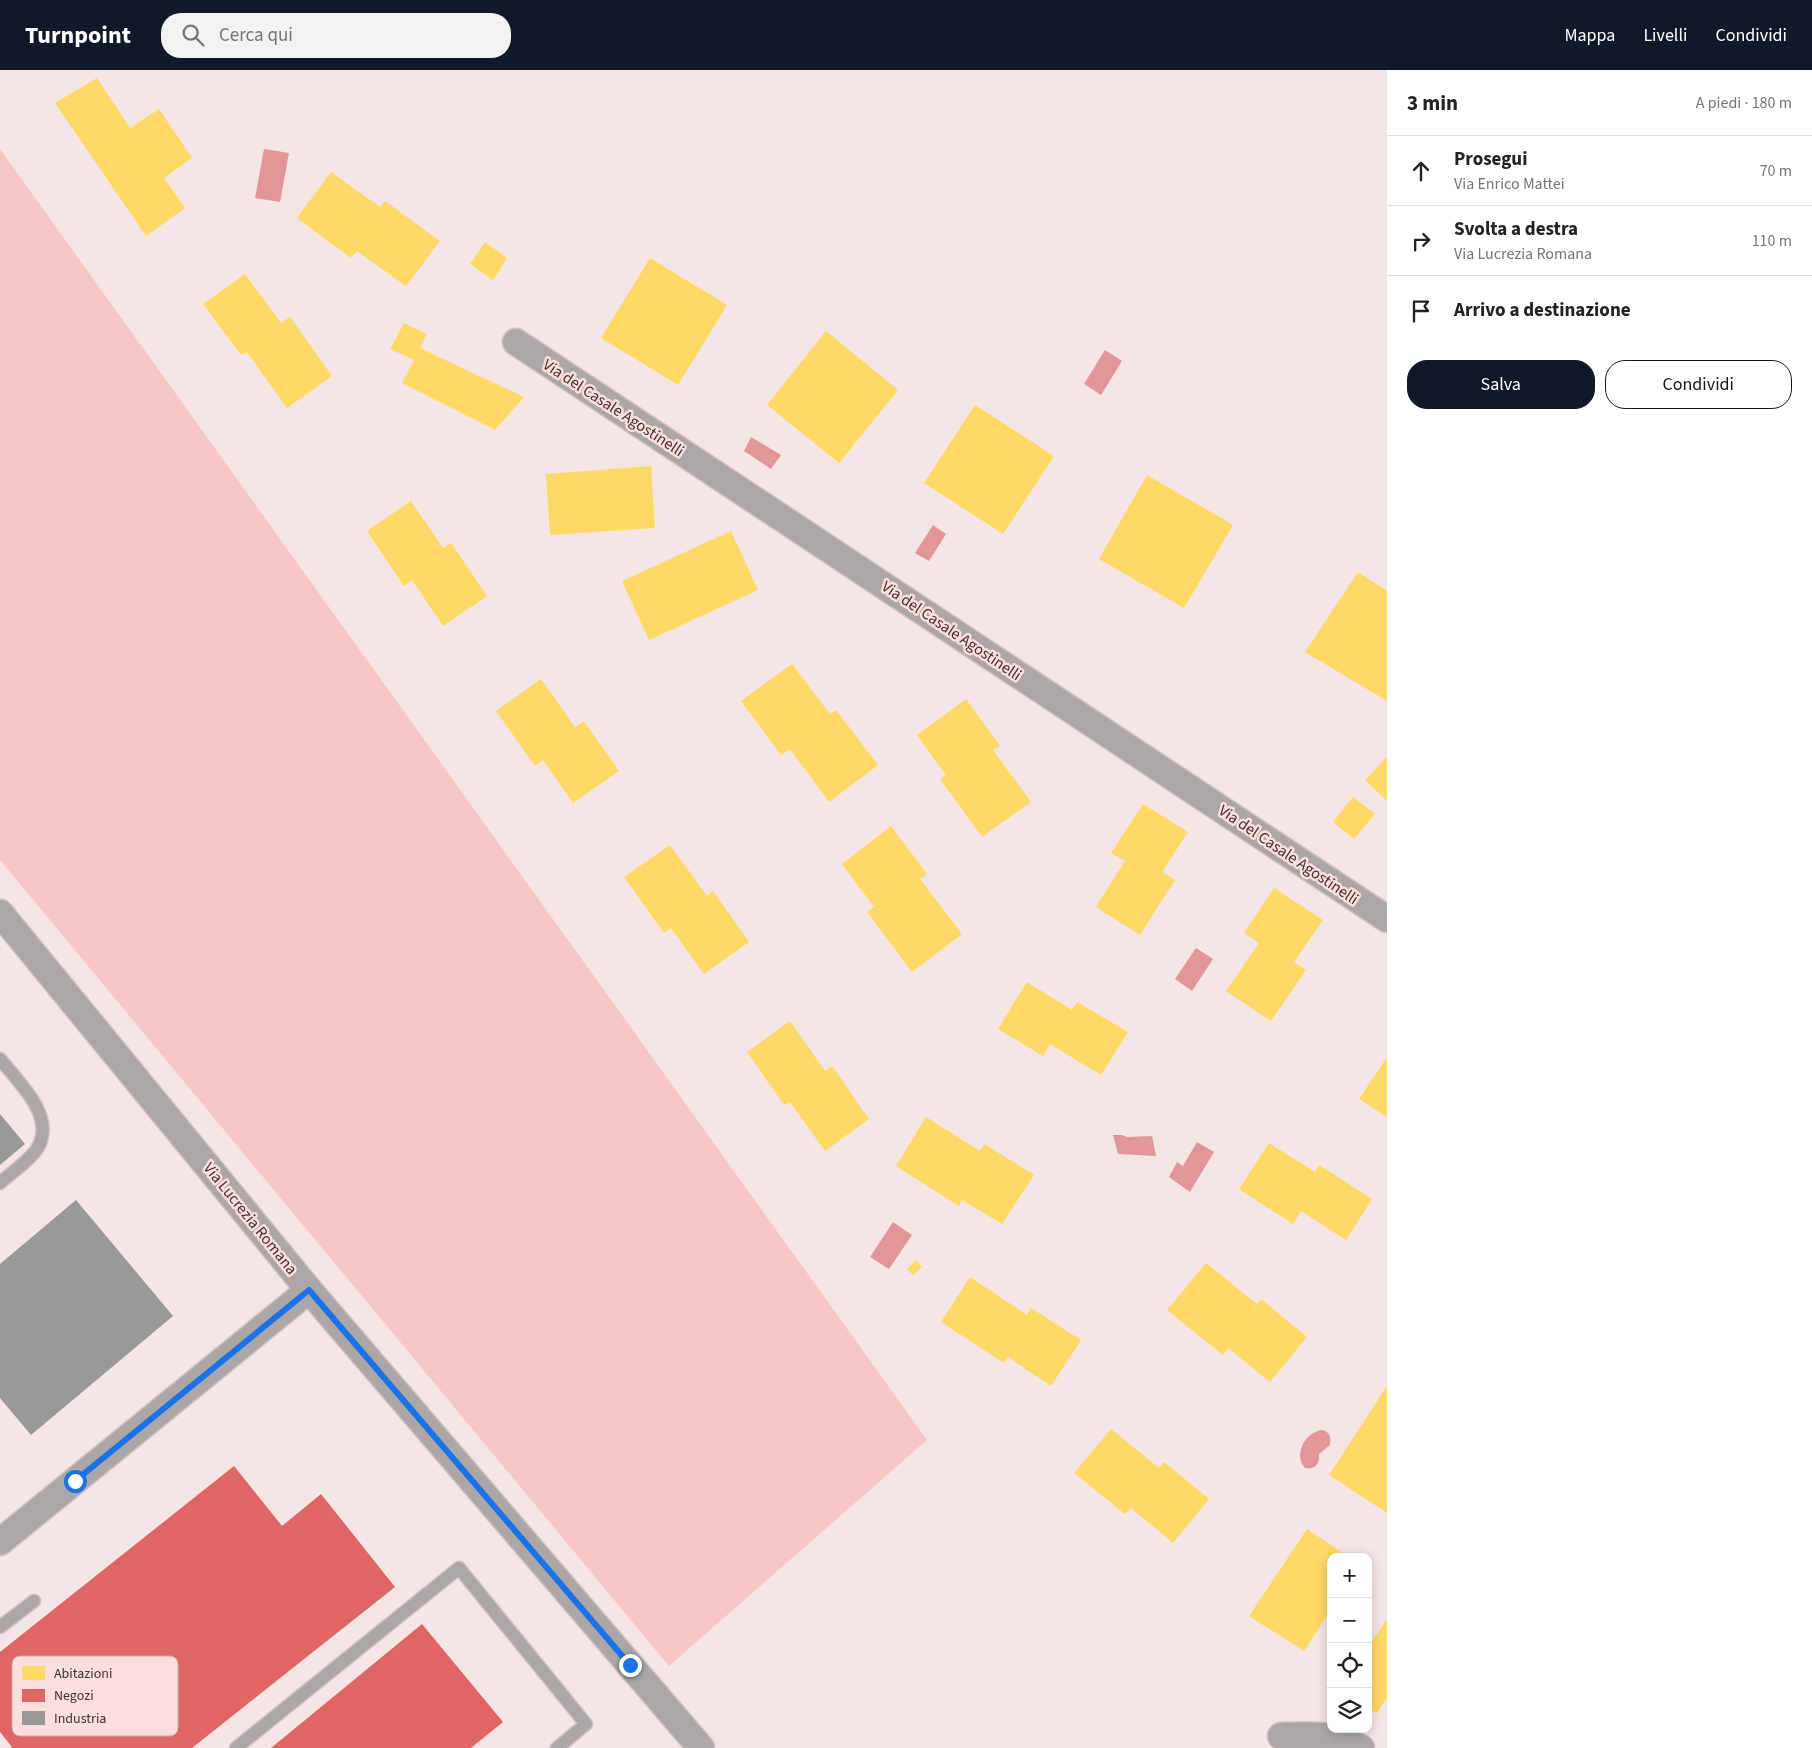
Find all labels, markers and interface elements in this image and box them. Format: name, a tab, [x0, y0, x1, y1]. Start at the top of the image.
search box	[161, 13, 511, 58]
text: Turnpoint	[25, 18, 131, 53]
icon: search	[179, 21, 207, 49]
text: Cerca qui	[219, 22, 293, 49]
text: Mappa	[1564, 23, 1615, 48]
text: Livelli	[1643, 23, 1687, 48]
text: Condividi	[1715, 23, 1787, 48]
text: 3 min	[1407, 88, 1458, 118]
text: A piedi · 180 m	[1696, 92, 1792, 114]
text: Prosegui	[1454, 146, 1527, 173]
icon: ahead	[1407, 157, 1435, 185]
text: 70 m	[1760, 160, 1792, 182]
text: Via Enrico Mattei	[1454, 173, 1565, 195]
text: Svolta a destra	[1454, 216, 1578, 243]
icon: right	[1407, 227, 1435, 255]
text: 110 m	[1752, 230, 1792, 252]
text: Via Lucrezia Romana	[1454, 243, 1592, 265]
icon: arrive	[1407, 297, 1435, 325]
text: Arrivo a destinazione	[1454, 297, 1631, 324]
street label: Via del Casale Agostinelli	[539, 354, 688, 462]
button: Salva	[1407, 360, 1595, 409]
button: Condividi	[1605, 360, 1792, 409]
street label: Via del Casale Agostinelli	[877, 576, 1026, 686]
street label: Via del Casale Agostinelli	[1214, 800, 1363, 910]
street label: Via Lucrezia Romana	[198, 1158, 302, 1279]
route start	[64, 1470, 87, 1493]
map controls	[1327, 1553, 1372, 1733]
button: +	[1327, 1553, 1372, 1598]
button: −	[1327, 1598, 1372, 1643]
button: locate	[1327, 1643, 1372, 1688]
route end	[619, 1654, 642, 1677]
legend	[12, 1656, 178, 1736]
text: Abitazioni	[54, 1664, 112, 1684]
text: Negozi	[54, 1686, 94, 1706]
button: layers	[1327, 1688, 1372, 1733]
text: Industria	[54, 1709, 106, 1729]

